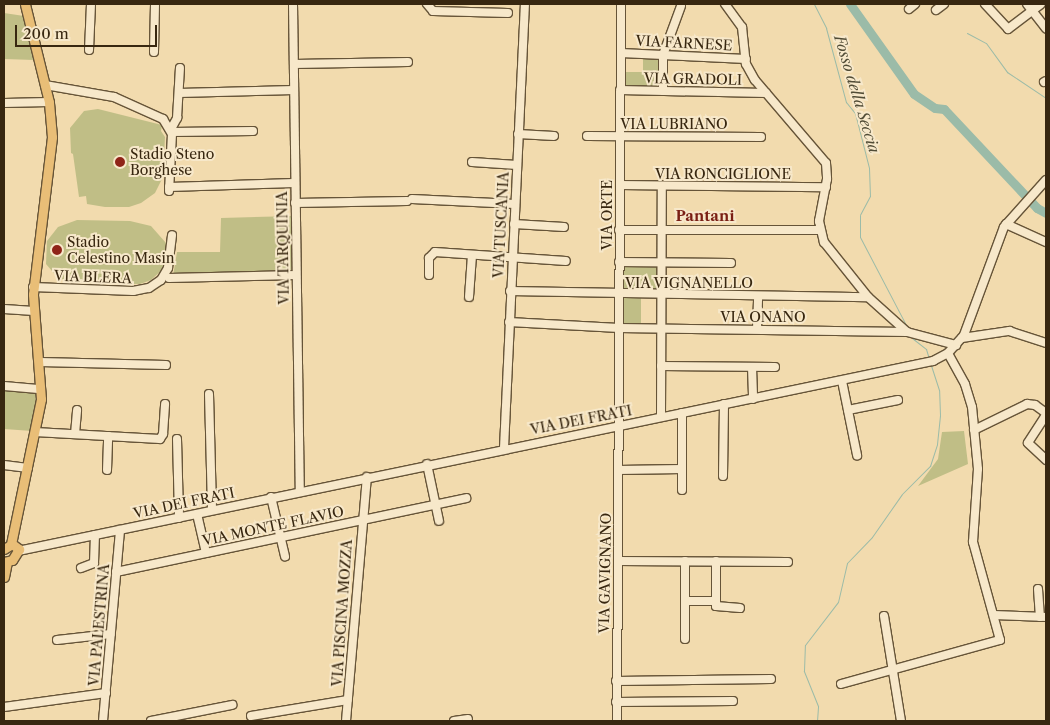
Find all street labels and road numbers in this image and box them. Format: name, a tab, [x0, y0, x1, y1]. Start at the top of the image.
street label: VIA FARNESE	[635, 32, 733, 54]
street label: VIA GRADOLI	[644, 70, 742, 88]
street label: VIA LUBRIANO	[620, 116, 728, 132]
street label: VIA RONCIGLIONE	[655, 166, 791, 182]
street label: VIA TUSCANIA	[490, 171, 512, 279]
street label: VIA ORTE	[599, 179, 615, 251]
street label: VIA TARQUINIA	[274, 191, 292, 305]
street label: VIA BLERA	[53, 267, 133, 287]
street label: VIA VIGNANELLO	[624, 275, 754, 291]
street label: VIA ONANO	[720, 309, 806, 325]
street label: VIA DEI FRATI	[528, 402, 634, 438]
street label: VIA DEI FRATI	[132, 484, 236, 522]
street label: VIA MONTE FLAVIO	[200, 503, 346, 549]
street label: VIA GAVIGNANO	[596, 512, 614, 634]
street label: VIA PISCINA MOZZA	[328, 538, 356, 688]
street label: VIA PALESTRINA	[85, 563, 113, 687]

